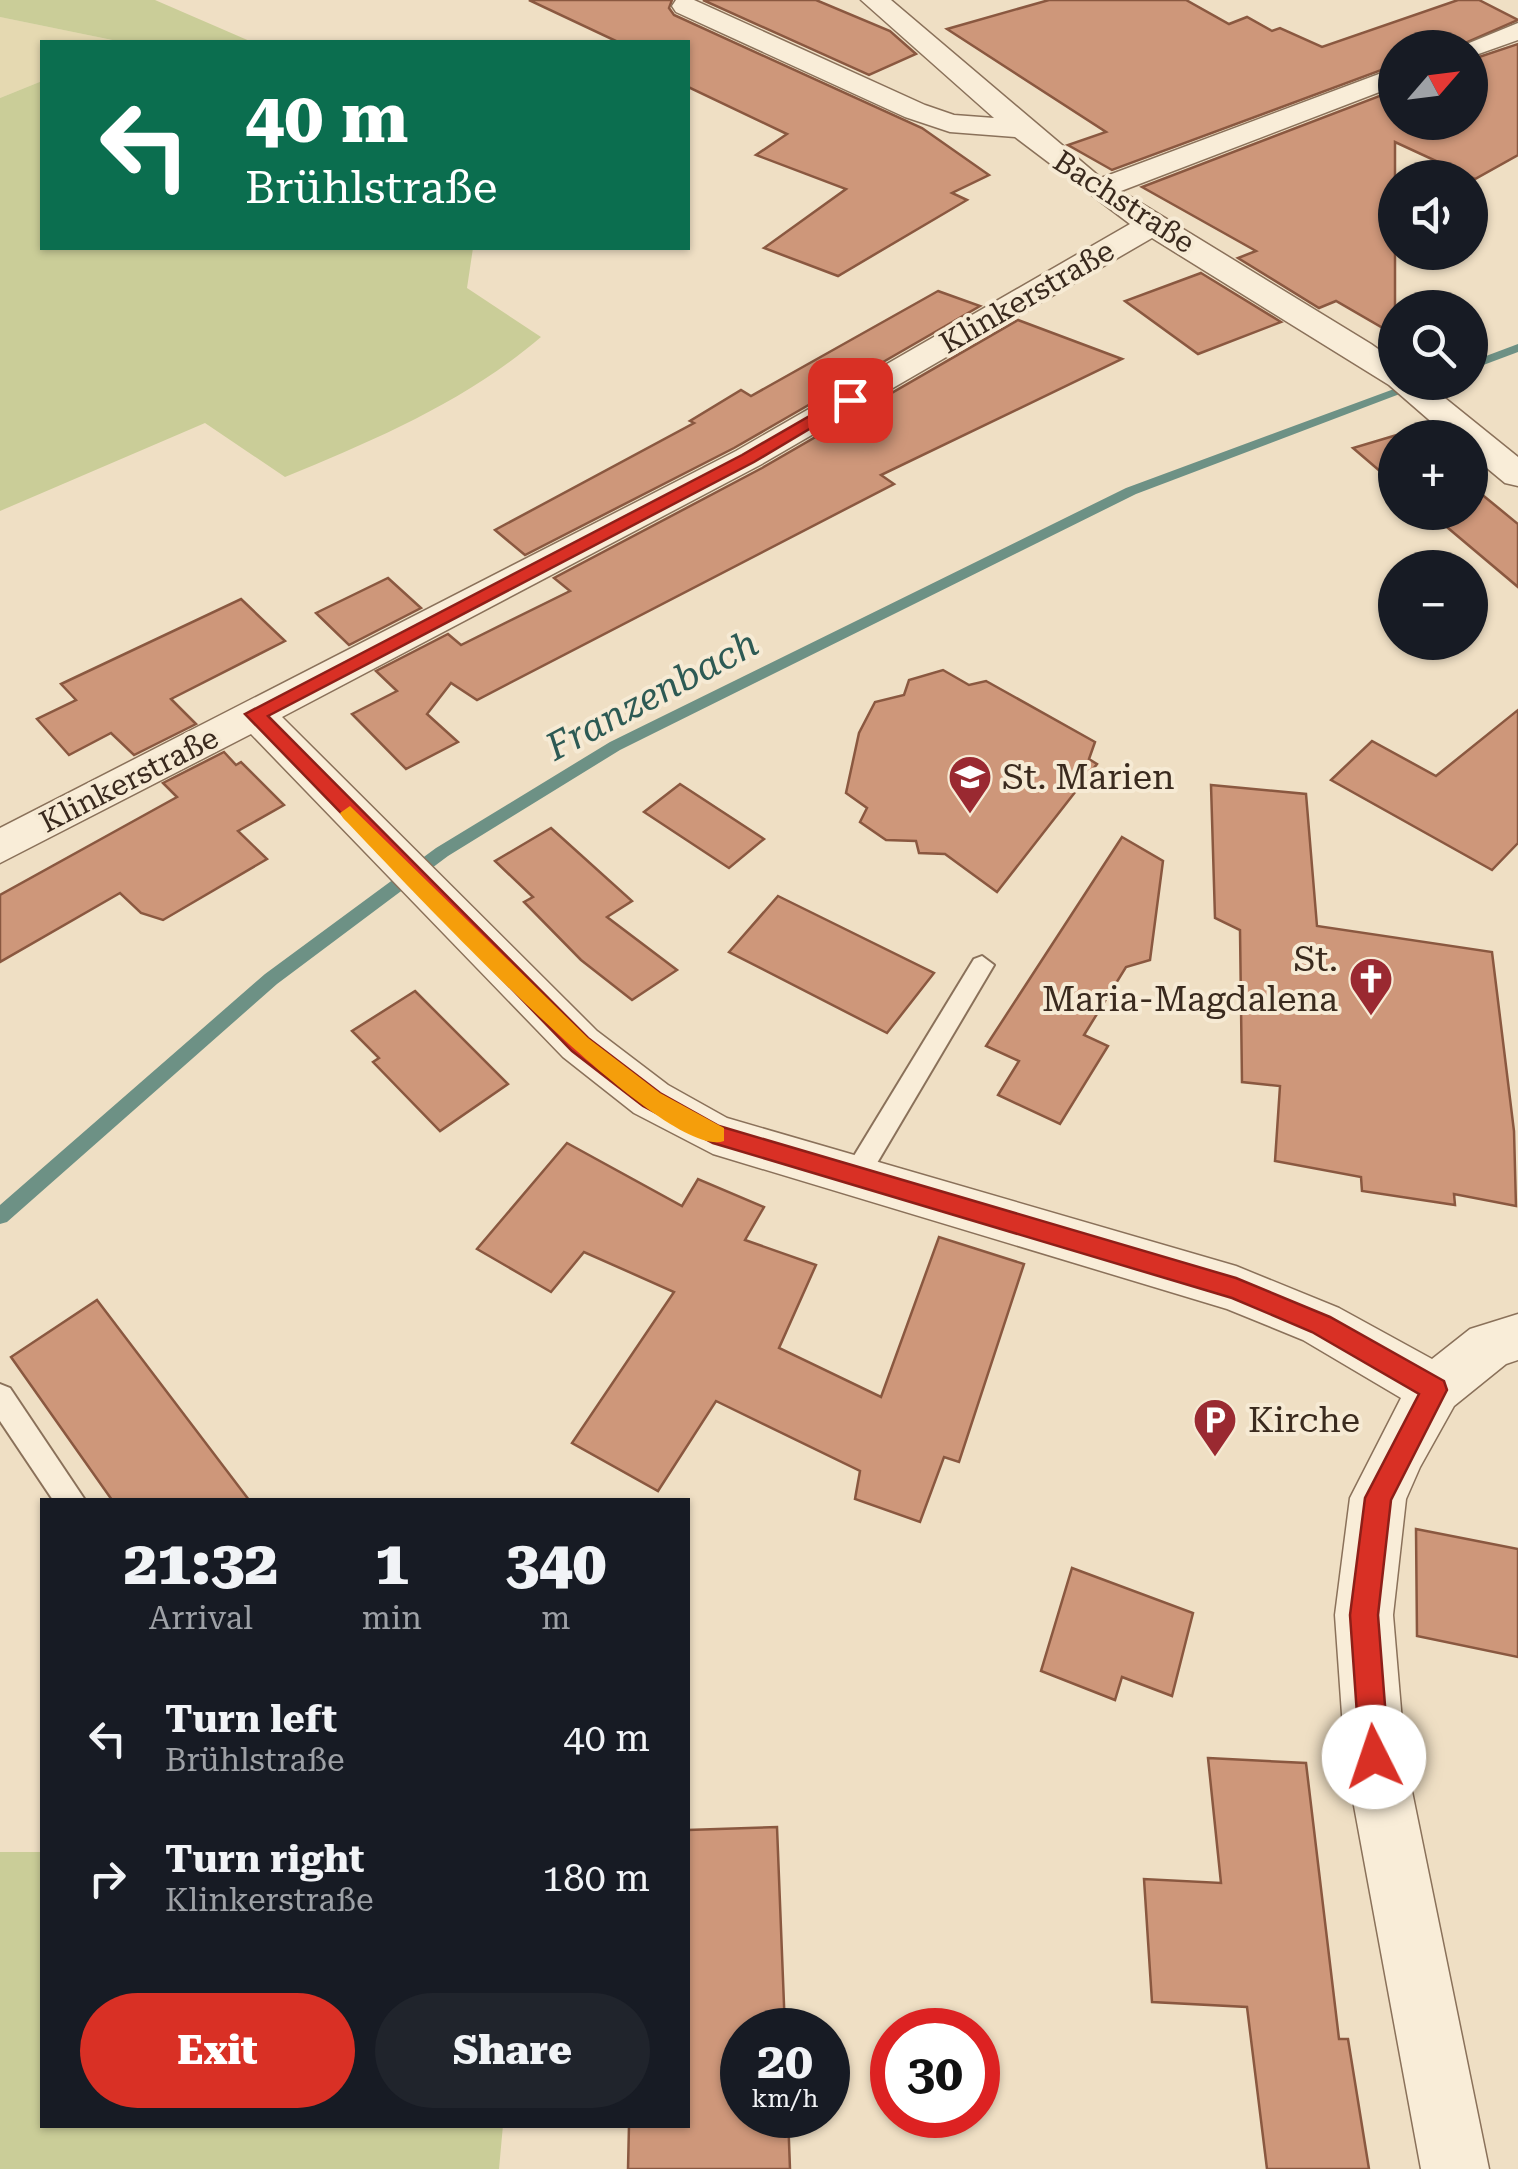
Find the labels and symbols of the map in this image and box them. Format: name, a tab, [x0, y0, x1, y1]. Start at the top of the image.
north arrow	[1378, 30, 1488, 140]
street label: Bachstraße	[1047, 143, 1201, 260]
street label: Klinkerstraße	[933, 233, 1120, 361]
pin	[808, 358, 893, 443]
water label: Franzenbach	[538, 621, 765, 770]
street label: Klinkerstraße	[34, 720, 224, 840]
school or university icon: St. Marien	[947, 754, 993, 815]
place label: St. Marien	[1002, 757, 1175, 798]
place label: St. Maria-Magdalena	[1042, 939, 1338, 1020]
church icon: St. Maria-Magdalena	[1348, 956, 1394, 1017]
parking icon: Kirche	[1192, 1397, 1238, 1458]
place label: Kirche	[1248, 1400, 1360, 1441]
position arrow	[1322, 1705, 1426, 1809]
speed limit sign: 30	[870, 2008, 1000, 2138]

